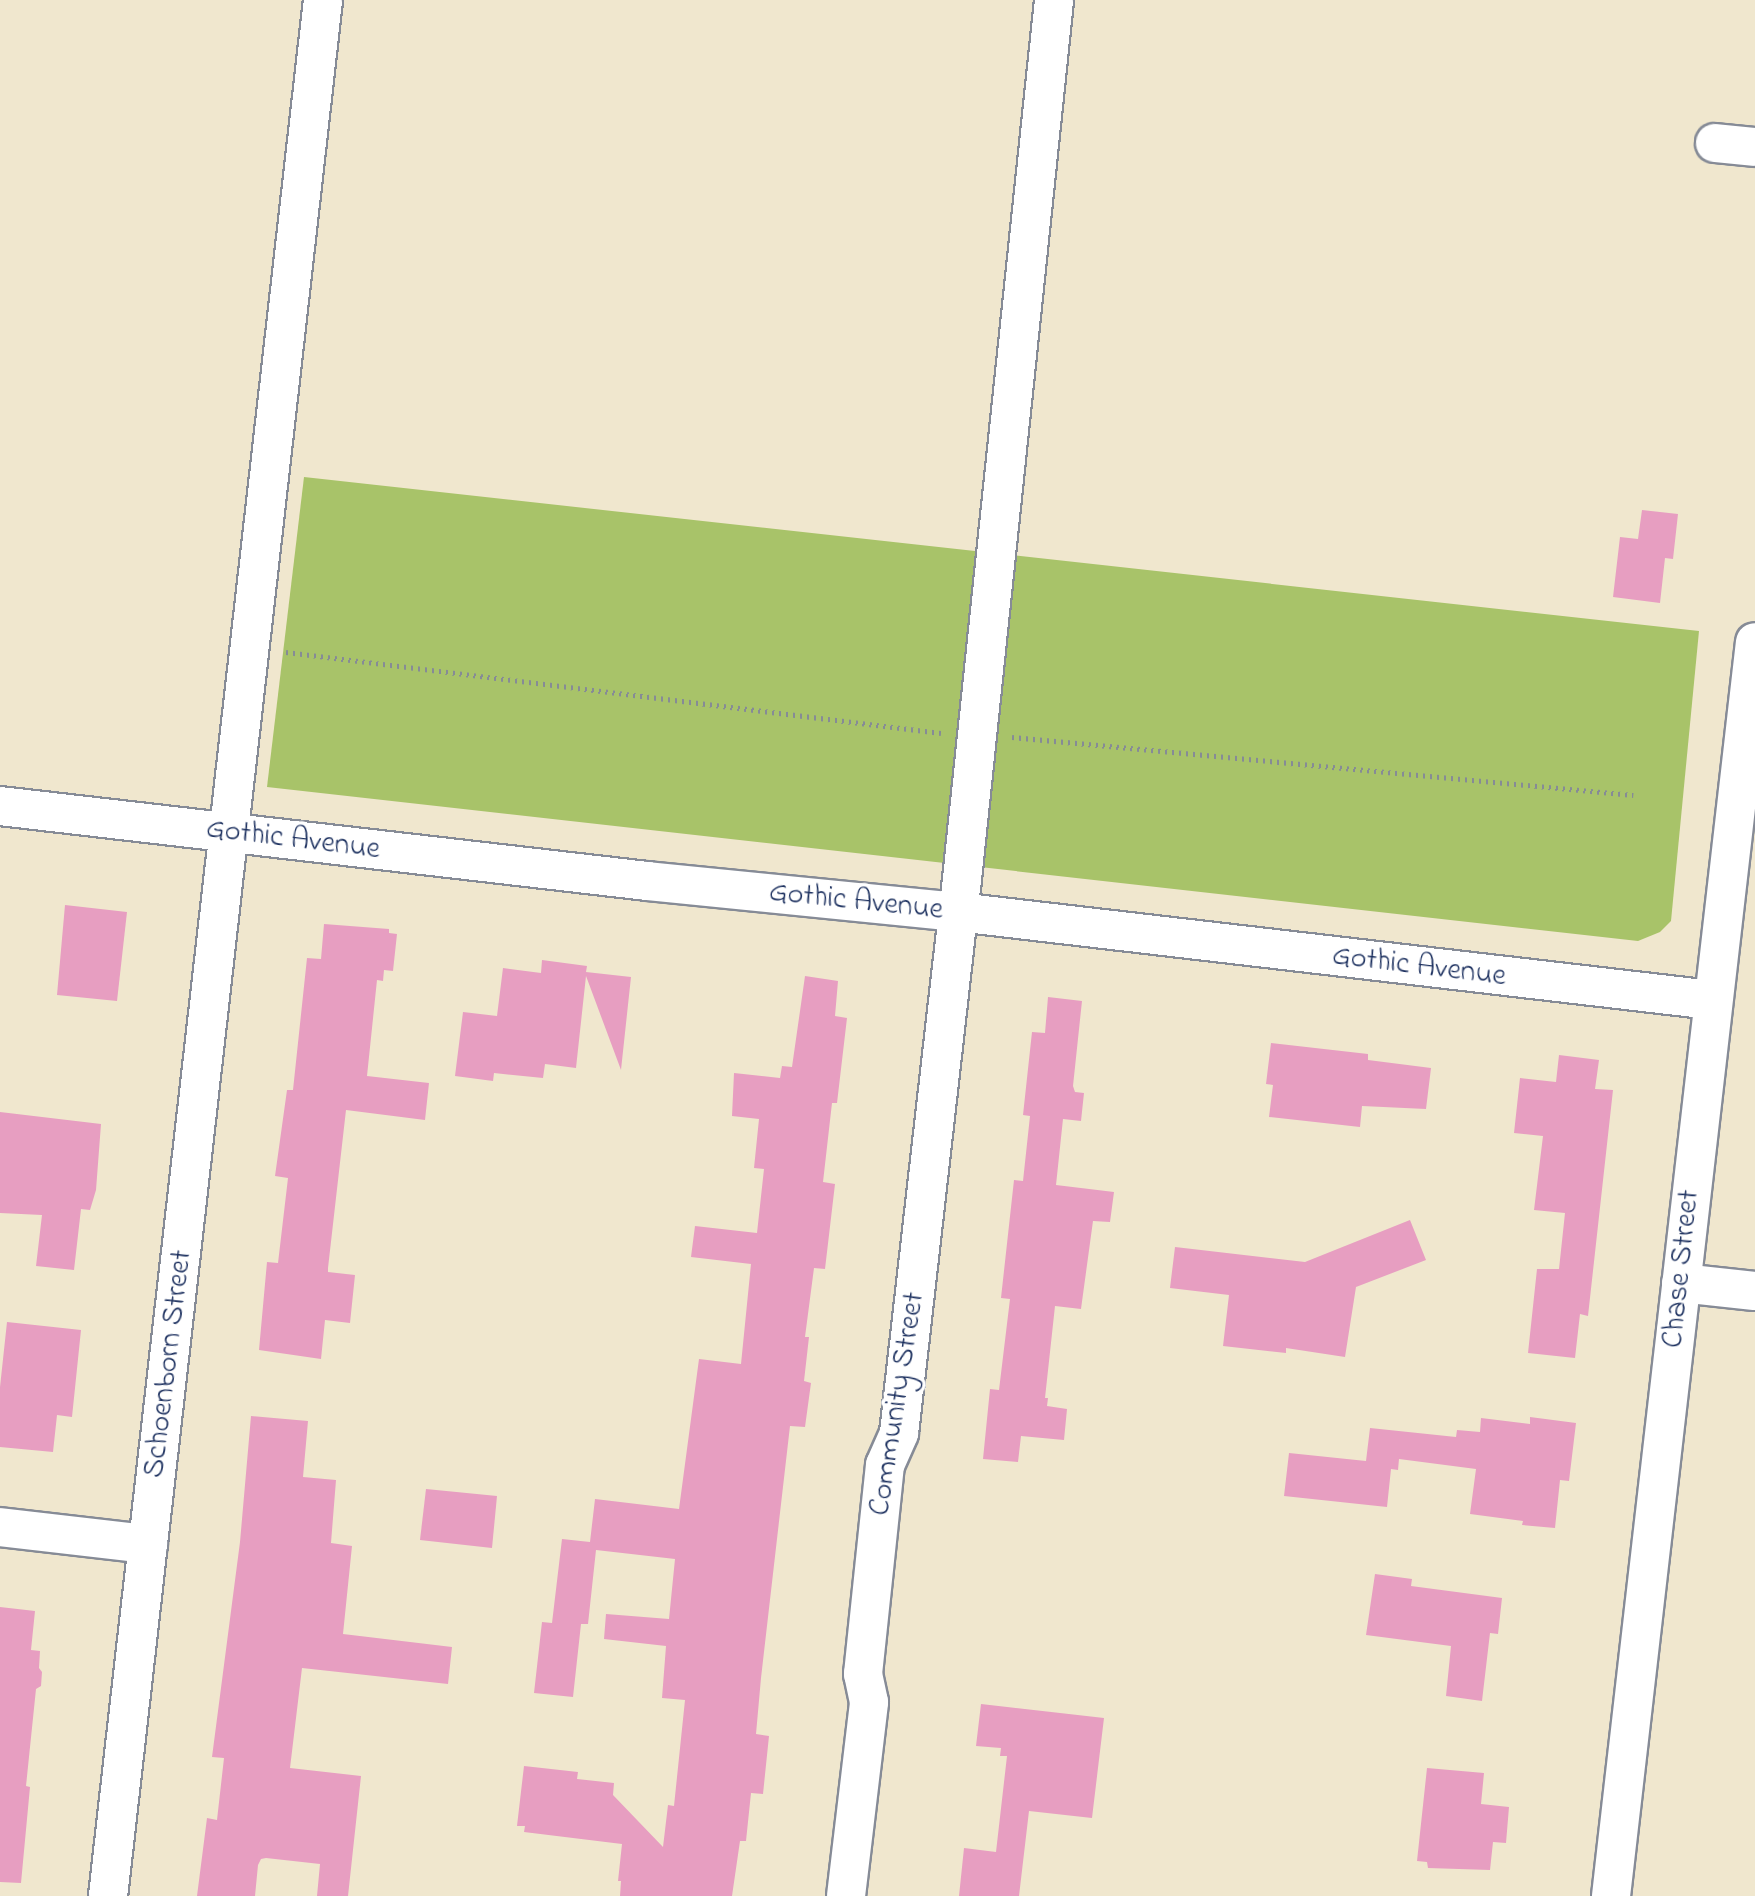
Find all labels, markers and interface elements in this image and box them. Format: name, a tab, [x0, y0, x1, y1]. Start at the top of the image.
street label: Gothic Avenue	[204, 811, 382, 869]
street label: Gothic Avenue	[767, 875, 945, 929]
street label: Gothic Avenue	[1330, 938, 1508, 996]
street label: Chase Street	[1656, 1188, 1708, 1350]
street label: Schoenborn Street	[137, 1248, 201, 1480]
street label: Community Street	[863, 1290, 933, 1518]

